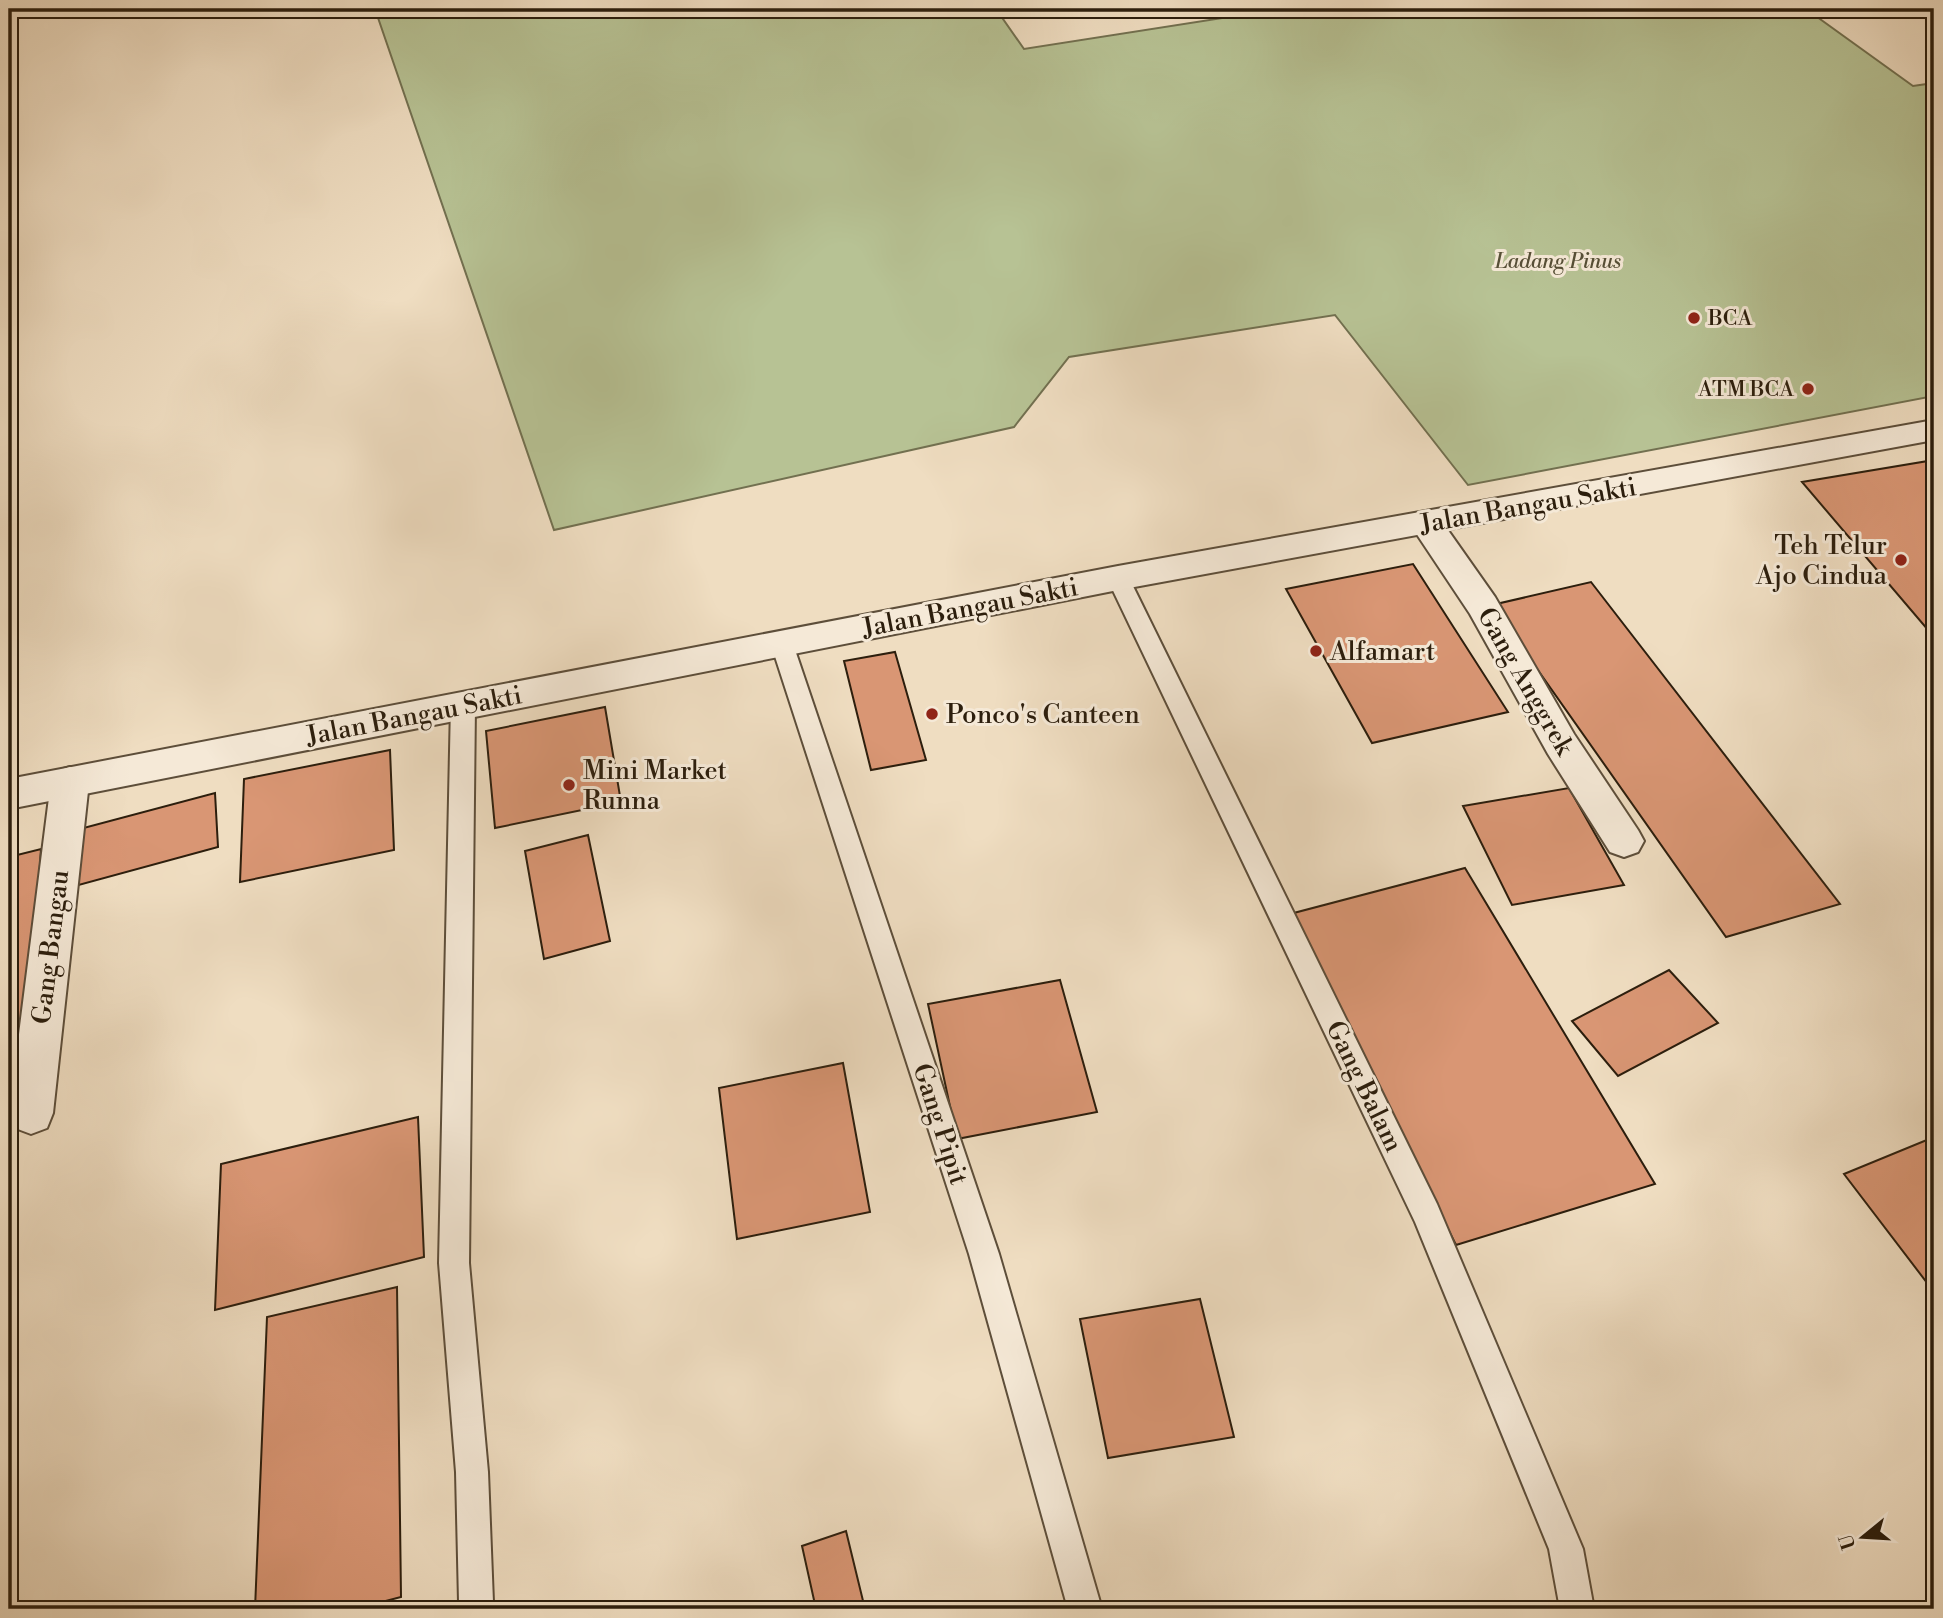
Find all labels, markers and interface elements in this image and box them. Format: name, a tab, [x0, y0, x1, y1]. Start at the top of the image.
park label: Ladang Pinus	[1494, 249, 1621, 275]
place label: BCA	[1707, 306, 1753, 332]
marker: BCA	[1686, 310, 1702, 326]
place label: ATM BCA	[1697, 377, 1795, 403]
marker: ATM BCA	[1800, 381, 1816, 397]
street label: Jalan Bangau Sakti	[1417, 471, 1639, 541]
place label: Teh Telur Ajo Cindua	[1755, 530, 1888, 592]
marker: Teh Telur Ajo Cindua	[1893, 552, 1909, 568]
street label: Jalan Bangau Sakti	[859, 571, 1081, 645]
street label: Gang Anggrek	[1470, 602, 1581, 762]
place label: Alfamart	[1329, 636, 1435, 668]
marker: Alfamart	[1308, 643, 1324, 659]
street label: Jalan Bangau Sakti	[303, 679, 525, 753]
place label: Ponco's Canteen	[946, 699, 1140, 731]
marker: Ponco's Canteen	[924, 706, 940, 722]
place label: Mini Market Runna	[583, 755, 727, 817]
marker: Mini Market Runna	[561, 777, 577, 793]
street label: Gang Bangau	[26, 868, 76, 1026]
street label: Gang Balam	[1319, 1016, 1410, 1157]
street label: Gang Pipit	[905, 1060, 975, 1189]
north arrow	[1828, 1502, 1898, 1572]
text: U	[1834, 1531, 1861, 1553]

